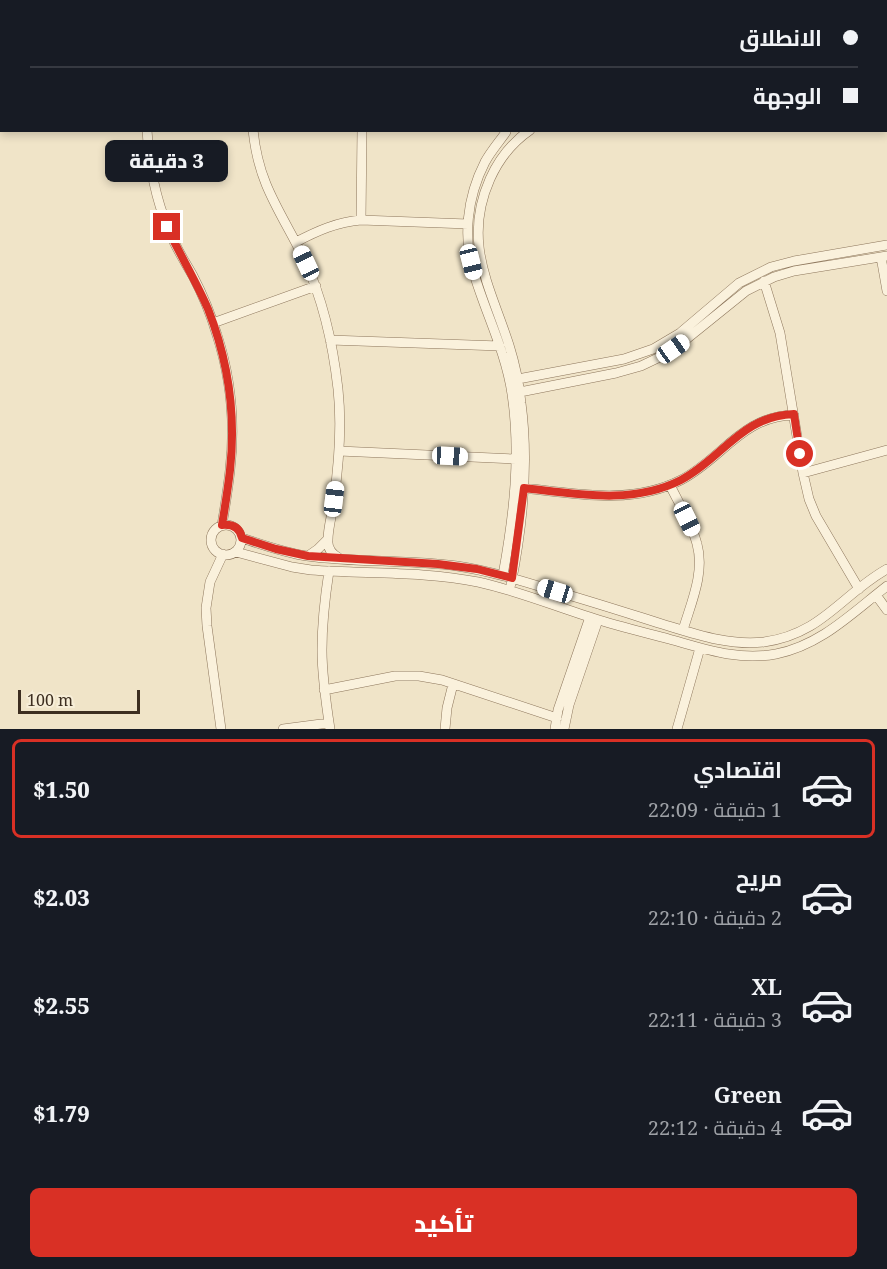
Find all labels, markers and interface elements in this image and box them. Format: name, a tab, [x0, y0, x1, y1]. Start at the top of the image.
text: الانطلاق	[739, 22, 822, 52]
text: الوجهة	[753, 80, 822, 110]
callout: 3 دقيقة	[106, 140, 228, 182]
text: 3 دقيقة	[129, 147, 204, 174]
route end	[153, 213, 180, 240]
car	[458, 242, 484, 282]
car	[290, 243, 322, 283]
car	[653, 331, 693, 367]
route start	[786, 440, 813, 467]
car	[432, 446, 468, 466]
car	[323, 480, 345, 518]
car	[671, 499, 703, 539]
car	[535, 577, 575, 605]
scale bar	[18, 687, 140, 714]
text: 100 m	[27, 689, 73, 711]
text: اقتصادي	[693, 754, 782, 784]
icon: car	[800, 762, 854, 816]
text: $1.50	[33, 774, 90, 804]
text: 1 دقيقة · 22:09	[648, 796, 782, 823]
text: مريح	[736, 862, 782, 892]
icon: car	[800, 870, 854, 924]
text: $2.03	[33, 882, 90, 912]
text: 2 دقيقة · 22:10	[648, 904, 782, 931]
text: XL	[751, 971, 782, 1001]
icon: car	[800, 978, 854, 1032]
text: $2.55	[33, 990, 90, 1020]
text: 3 دقيقة · 22:11	[648, 1006, 782, 1033]
text: Green	[714, 1079, 782, 1109]
icon: car	[800, 1086, 854, 1140]
text: $1.79	[33, 1098, 90, 1128]
text: 4 دقيقة · 22:12	[648, 1114, 782, 1141]
button: تأكيد	[30, 1188, 857, 1257]

